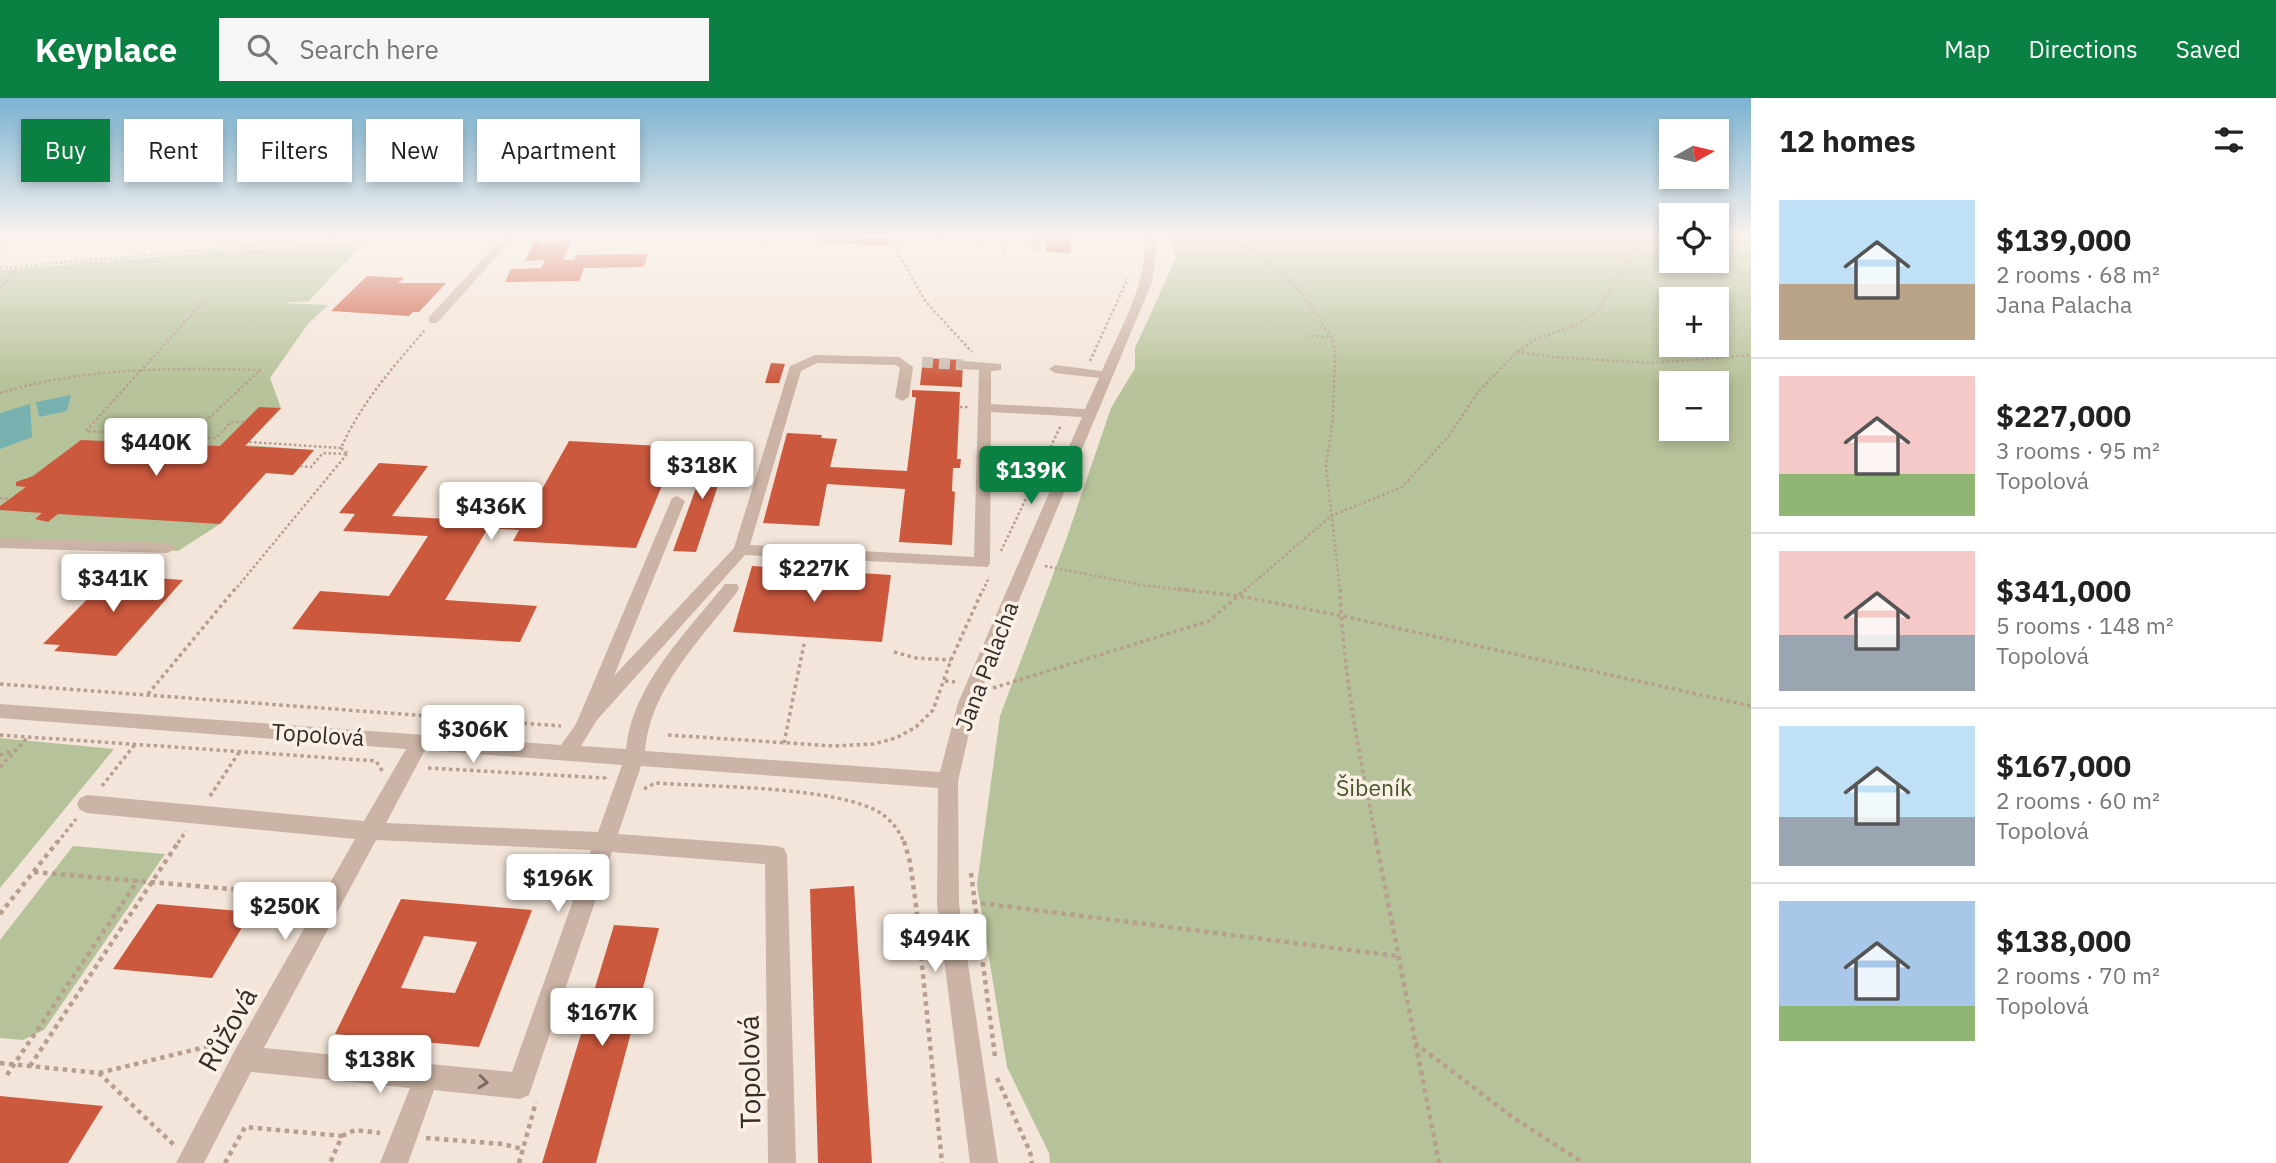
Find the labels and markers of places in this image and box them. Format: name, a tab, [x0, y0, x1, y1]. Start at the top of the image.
pin: $440K	[107, 418, 205, 478]
pin: $318K	[653, 442, 751, 501]
pin: $139K	[982, 446, 1080, 506]
pin: $436K	[442, 482, 540, 542]
pin: $227K	[765, 545, 863, 604]
pin: $341K	[64, 554, 162, 614]
pin: $306K	[424, 706, 522, 765]
pin: $196K	[509, 854, 607, 914]
pin: $250K	[236, 882, 334, 942]
pin: $494K	[886, 914, 984, 974]
pin: $167K	[553, 988, 651, 1048]
pin: $138K	[331, 1035, 429, 1095]

